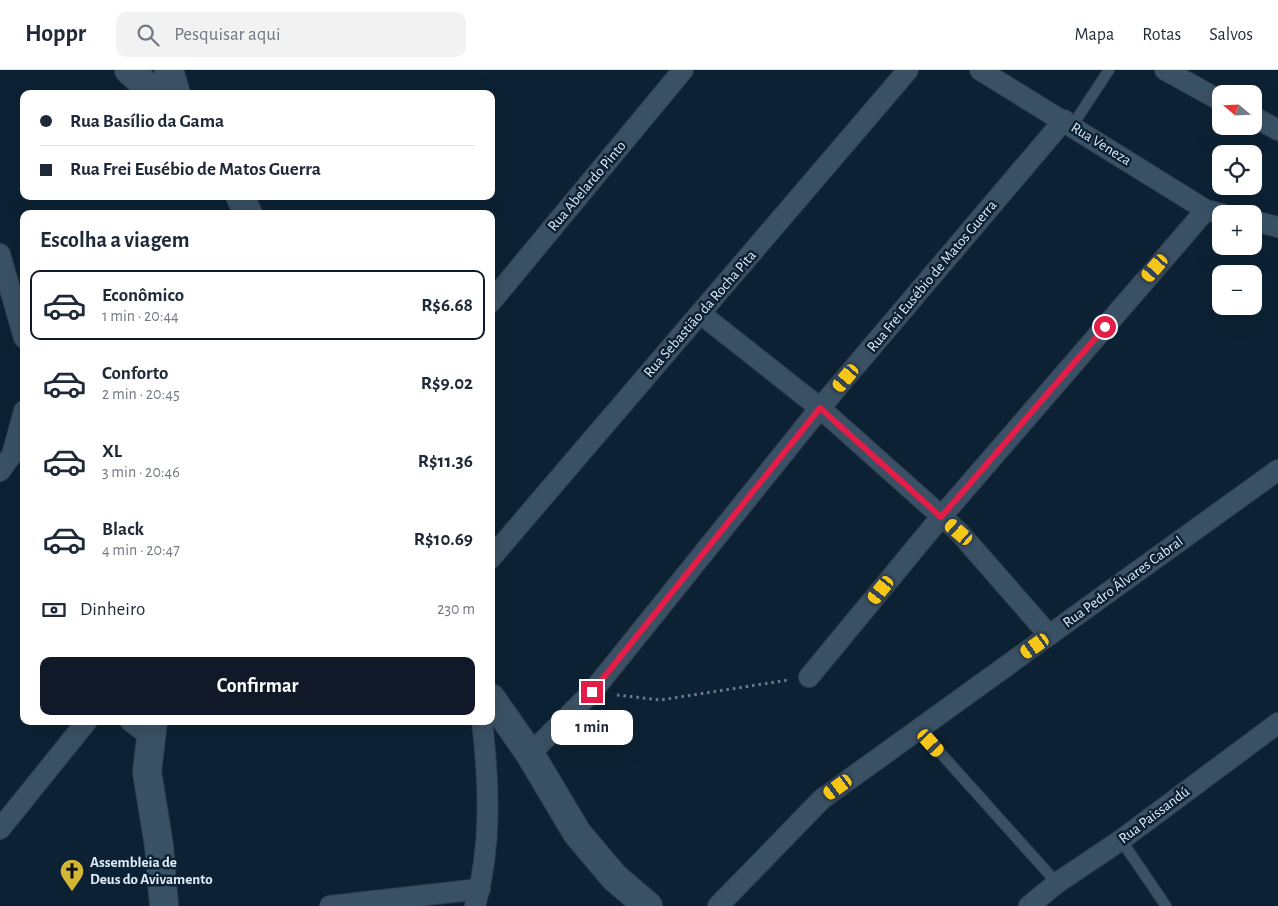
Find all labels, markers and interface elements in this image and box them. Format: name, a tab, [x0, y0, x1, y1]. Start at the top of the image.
search box	[116, 12, 466, 57]
icon: search	[134, 21, 162, 49]
text: Hoppr	[25, 22, 86, 46]
text: Pesquisar aqui	[174, 25, 281, 44]
text: Mapa	[1075, 26, 1114, 44]
text: Rotas	[1142, 26, 1181, 44]
text: Salvos	[1209, 26, 1253, 44]
north arrow	[1212, 85, 1262, 135]
map controls	[1212, 85, 1262, 315]
text: Rua Basílio da Gama	[70, 112, 224, 131]
street label: Rua Veneza	[1068, 120, 1134, 168]
street label: Rua Abelardo Pinto	[545, 138, 629, 234]
button: locate	[1212, 145, 1262, 195]
text: Rua Frei Eusébio de Matos Guerra	[70, 160, 321, 179]
street label: Rua Frei Eusébio de Matos Guerra	[864, 197, 1000, 355]
button: +	[1212, 205, 1262, 255]
text: Escolha a viagem	[40, 229, 189, 251]
street label: Rua Sebastião da Rocha Pita	[641, 248, 759, 380]
car	[1139, 252, 1170, 284]
button: −	[1212, 265, 1262, 315]
icon: car	[42, 283, 87, 328]
text: Econômico	[102, 286, 184, 305]
text: R$6.68	[421, 296, 473, 315]
text: 1 min · 20:44	[102, 308, 179, 324]
route start	[1094, 316, 1116, 338]
icon: car	[42, 361, 87, 406]
car	[830, 362, 861, 394]
text: Conforto	[102, 364, 168, 383]
text: R$9.02	[421, 374, 473, 393]
text: 2 min · 20:45	[102, 386, 180, 402]
icon: car	[42, 439, 87, 484]
text: XL	[102, 442, 122, 461]
text: R$11.36	[418, 452, 473, 471]
text: 3 min · 20:46	[102, 464, 180, 480]
car	[942, 516, 975, 548]
icon: car	[42, 517, 87, 562]
text: Black	[102, 520, 144, 539]
text: R$10.69	[414, 530, 473, 549]
street label: Rua Pedro Álvares Cabral	[1059, 532, 1186, 630]
text: 4 min · 20:47	[102, 542, 180, 558]
car	[865, 574, 896, 606]
icon: cash	[40, 596, 68, 624]
text: Dinheiro	[80, 600, 145, 619]
text: 230 m	[437, 601, 475, 617]
car	[1018, 631, 1051, 661]
button: Confirmar	[40, 657, 475, 715]
route end	[581, 681, 603, 703]
callout: 1 min	[551, 710, 633, 744]
text: 1 min	[575, 719, 609, 735]
car	[915, 727, 946, 759]
car	[821, 772, 854, 802]
street label: Rua Paissandú	[1116, 783, 1192, 846]
place label: Assembleia de Deus do Avivamento	[90, 855, 213, 887]
church icon: Assembleia de Deus do Avivamento	[59, 858, 85, 892]

